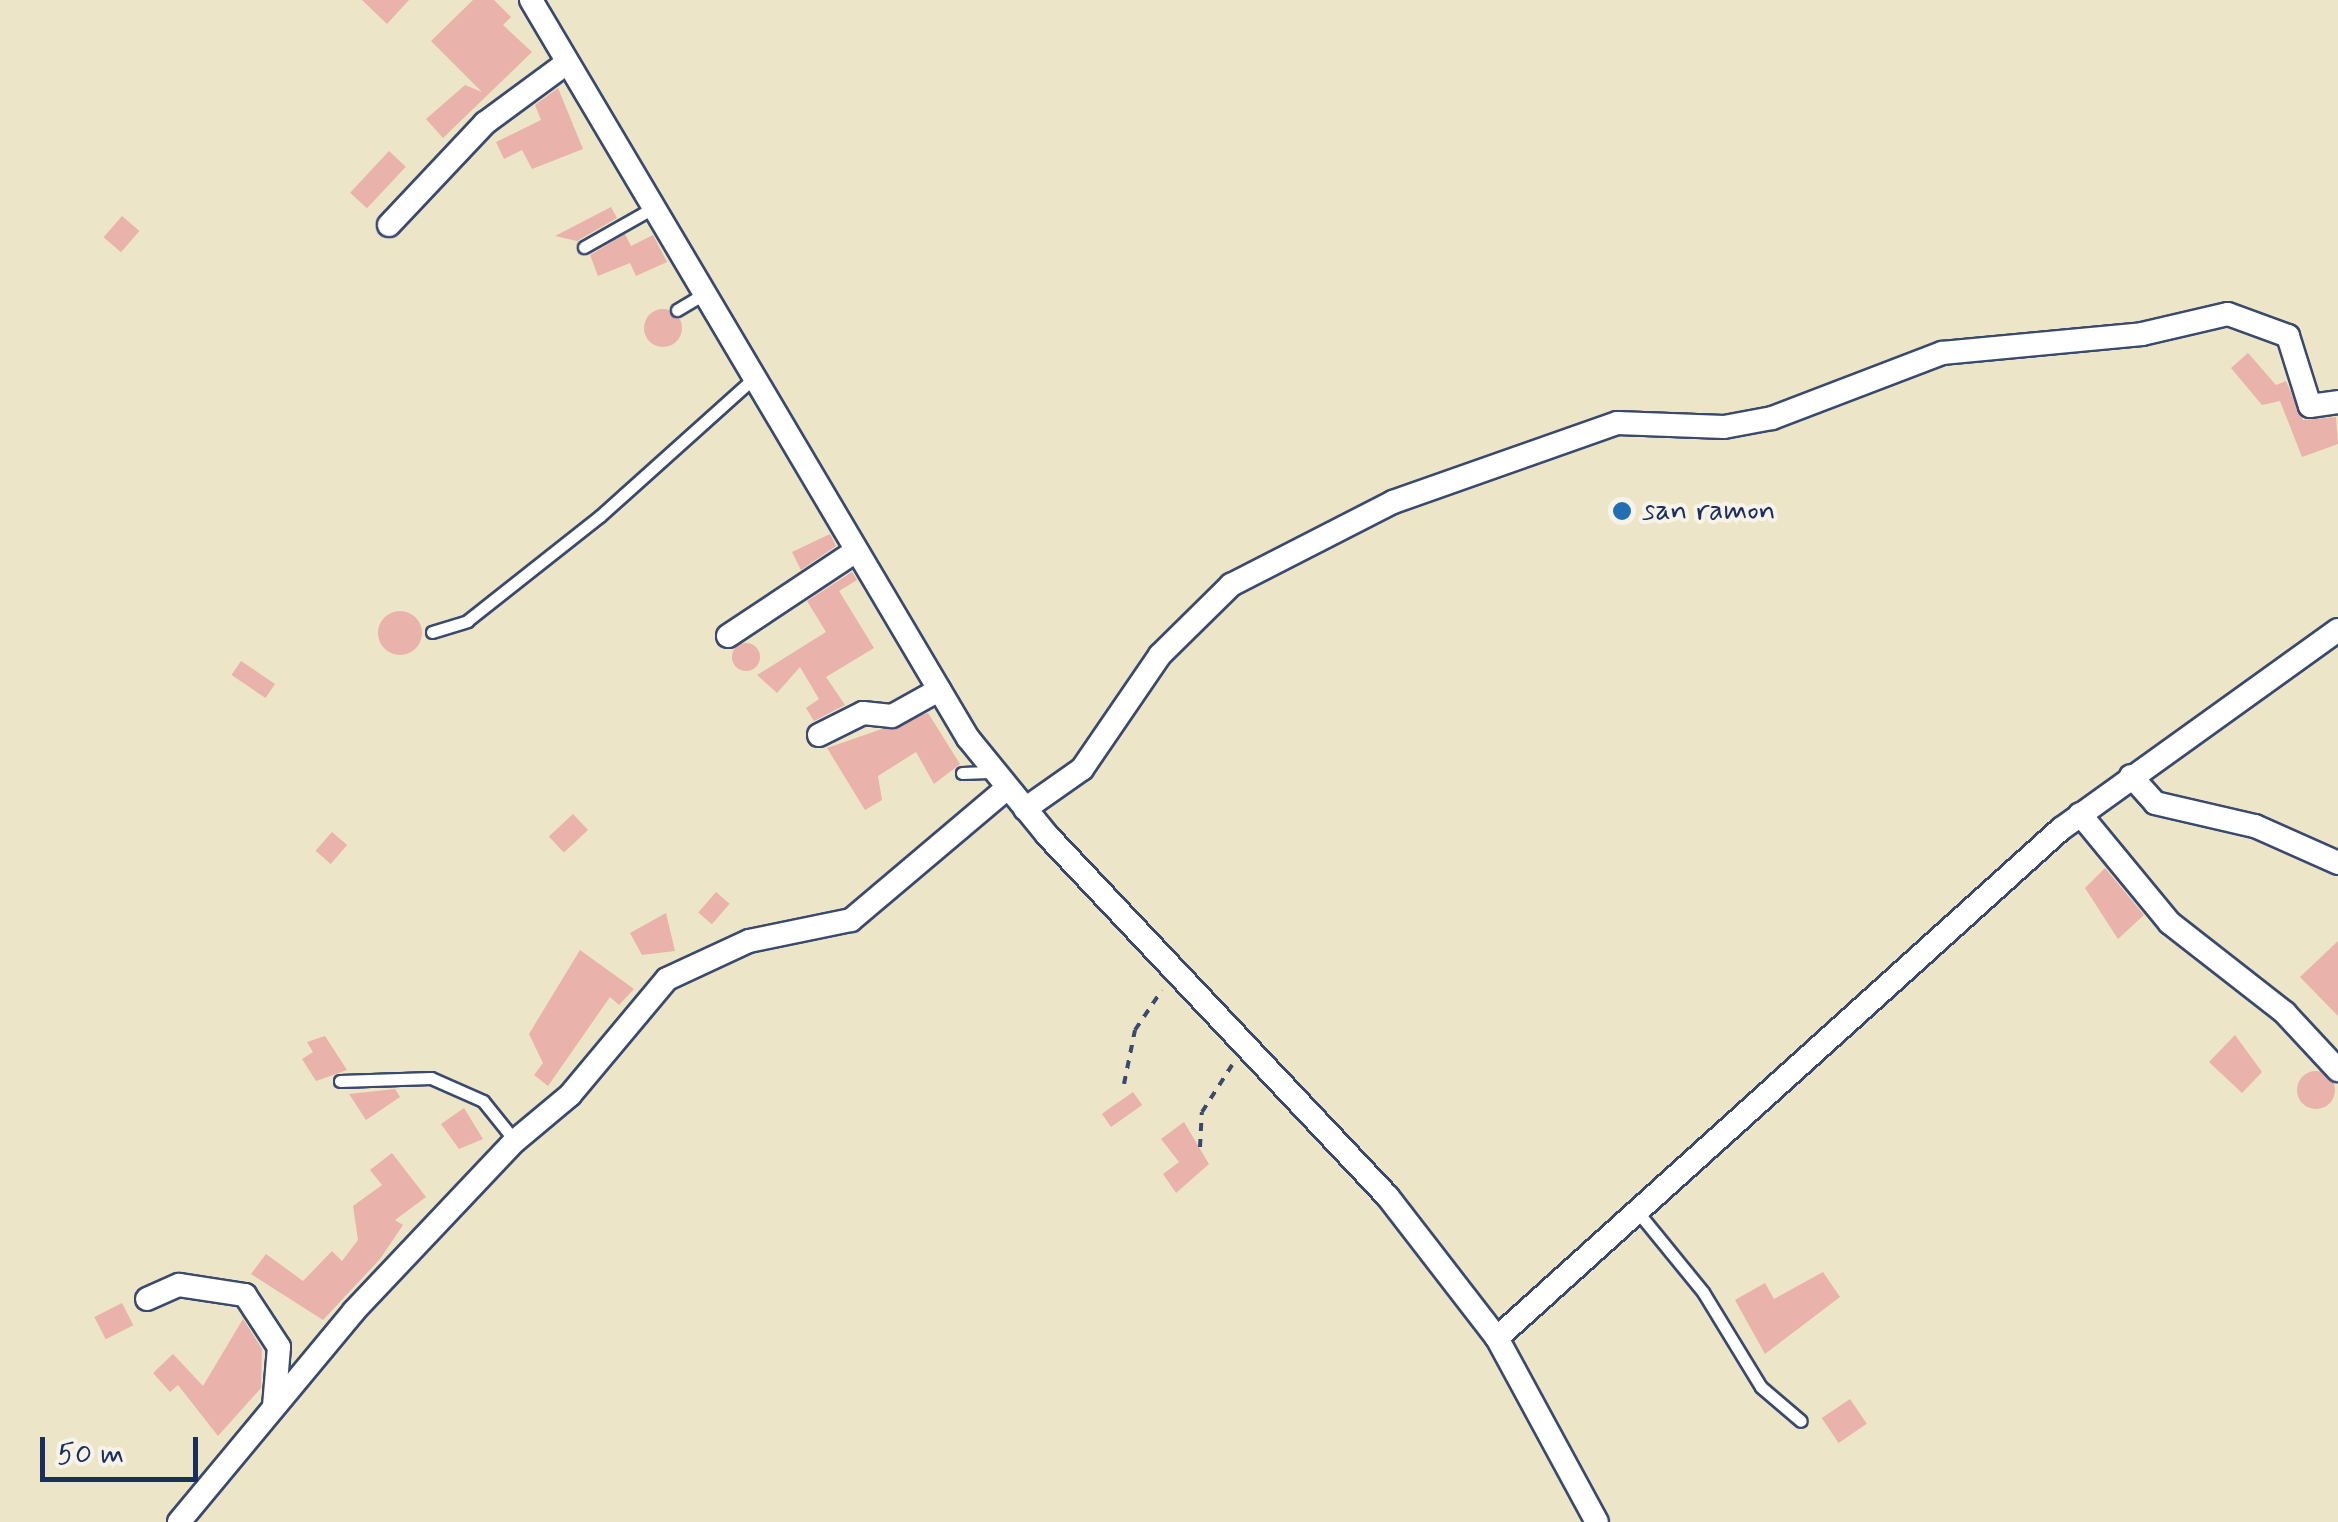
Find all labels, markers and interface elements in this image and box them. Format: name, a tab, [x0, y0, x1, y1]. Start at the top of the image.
place label: san ramon	[1642, 493, 1788, 529]
marker: san ramon	[1611, 500, 1633, 522]
scale bar	[45, 1417, 202, 1479]
text: 50 m	[57, 1435, 124, 1474]

